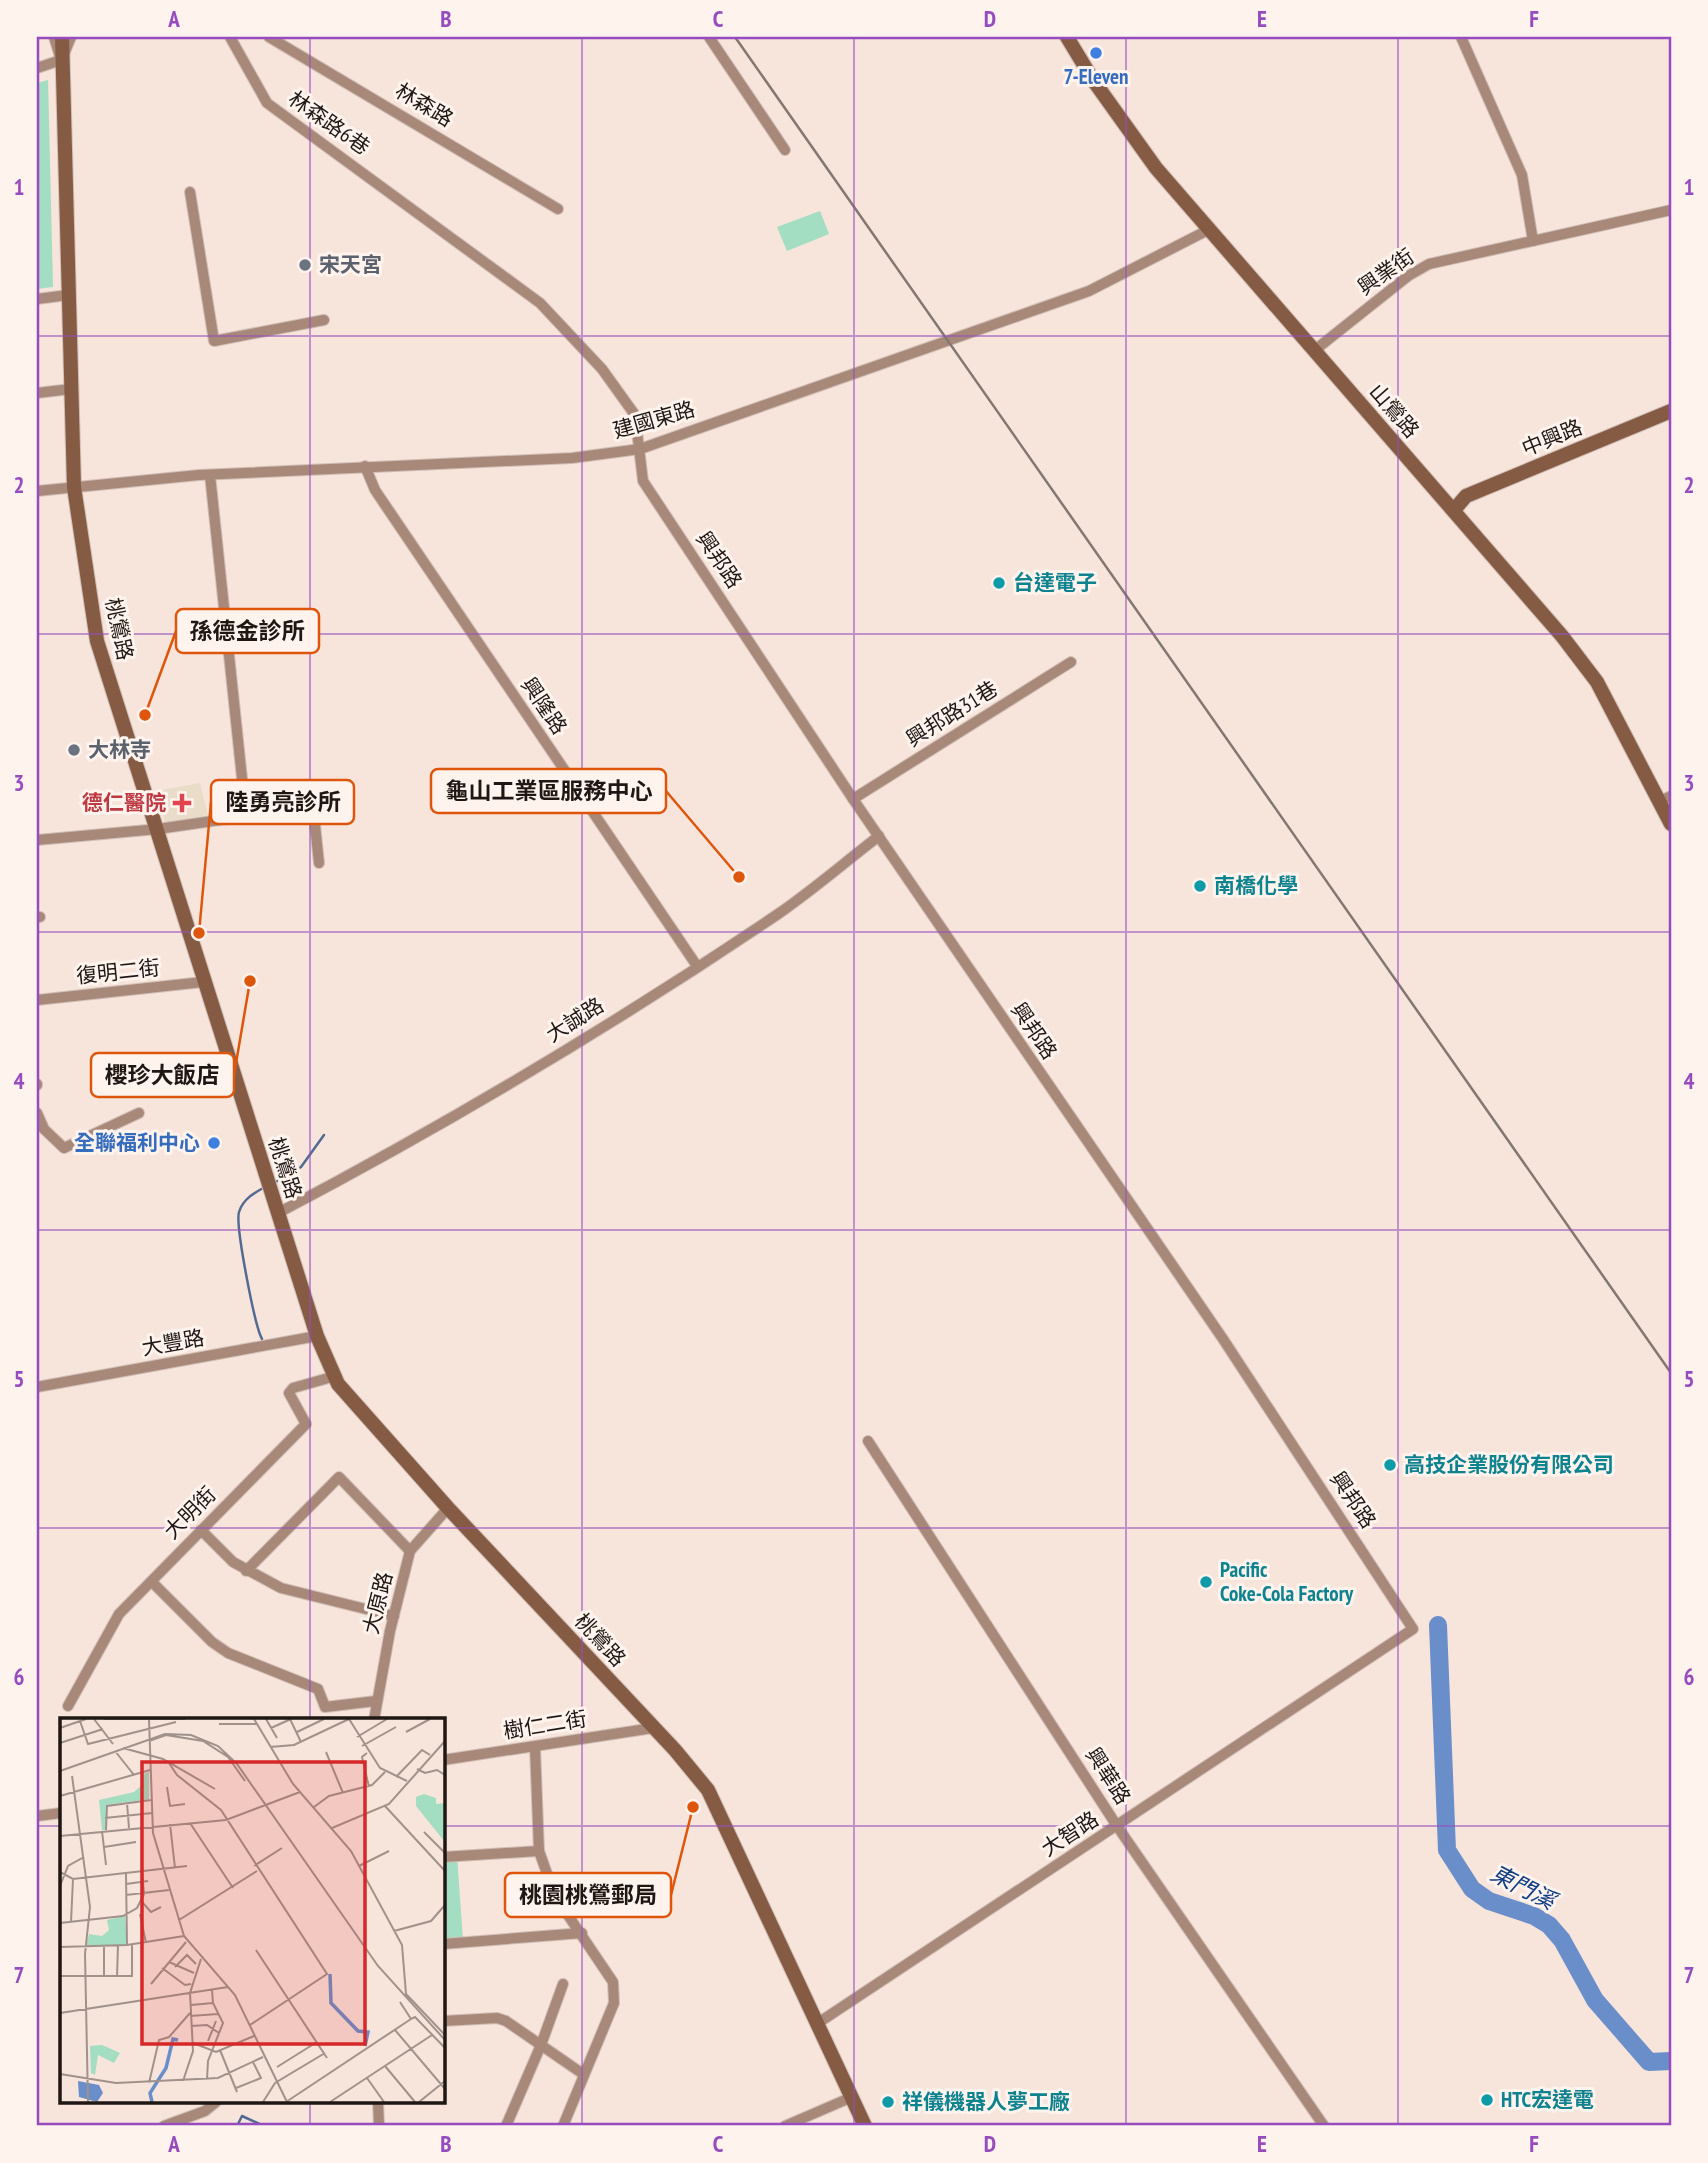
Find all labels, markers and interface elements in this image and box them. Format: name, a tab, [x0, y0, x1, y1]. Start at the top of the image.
text: A	[167, 4, 180, 33]
text: B	[440, 4, 452, 33]
text: C	[713, 4, 724, 33]
text: D	[984, 4, 996, 33]
text: E	[1257, 4, 1267, 33]
text: F	[1529, 4, 1539, 33]
marker: 7-Eleven	[1088, 45, 1104, 61]
place label: 7-Eleven	[1064, 63, 1128, 90]
street label: 林森路	[390, 77, 458, 132]
street label: 林森路6巷	[283, 85, 375, 160]
text: 1	[14, 172, 25, 201]
text: 1	[1684, 172, 1695, 201]
street label: 興業街	[1352, 242, 1419, 301]
place label: 宋天宮	[319, 251, 382, 278]
marker: 宋天宮	[297, 257, 313, 273]
street label: 山鶯路	[1364, 378, 1425, 443]
street label: 建國東路	[610, 395, 698, 444]
street label: 中興路	[1518, 413, 1586, 462]
text: 2	[14, 470, 25, 499]
text: 2	[1684, 470, 1695, 499]
street label: 興邦路	[691, 526, 748, 593]
place label: 台達電子	[1013, 569, 1097, 596]
marker: 台達電子	[991, 575, 1007, 591]
street label: 桃鶯路	[100, 595, 139, 663]
callout: 孫德金診所	[176, 609, 319, 653]
text: 孫德金診所	[190, 616, 305, 645]
street label: 興隆路	[516, 672, 573, 739]
street label: 興邦路31巷	[901, 675, 1003, 752]
place label: 大林寺	[88, 736, 151, 763]
marker: 大林寺	[66, 742, 82, 758]
text: 3	[14, 768, 25, 797]
text: 3	[1684, 768, 1695, 797]
callout: 龜山工業區服務中心	[431, 769, 666, 813]
text: 龜山工業區服務中心	[446, 776, 653, 805]
callout: 陸勇亮診所	[211, 780, 354, 824]
text: 陸勇亮診所	[226, 787, 341, 816]
place label: 德仁醫院	[82, 789, 166, 816]
marker: 德仁醫院	[172, 793, 192, 813]
place label: 南橋化學	[1214, 872, 1298, 899]
marker: 南橋化學	[1192, 878, 1208, 894]
street label: 復明二街	[75, 954, 161, 989]
street label: 大誠路	[541, 991, 609, 1048]
street label: 興邦路	[1006, 997, 1063, 1064]
callout: 櫻珍大飯店	[91, 1053, 234, 1097]
text: 櫻珍大飯店	[105, 1060, 220, 1089]
text: 4	[14, 1066, 25, 1095]
text: 4	[1684, 1066, 1695, 1095]
place label: 全聯福利中心	[74, 1129, 200, 1156]
street label: 桃鶯路	[263, 1134, 308, 1202]
marker: 全聯福利中心	[206, 1135, 222, 1151]
street label: 大豐路	[140, 1324, 206, 1361]
text: 5	[14, 1364, 25, 1393]
text: 5	[1684, 1364, 1695, 1393]
place label: 高技企業股份有限公司	[1404, 1451, 1614, 1478]
marker: 高技企業股份有限公司	[1382, 1457, 1398, 1473]
street label: 興邦路	[1325, 1466, 1382, 1533]
street label: 大明街	[158, 1481, 221, 1544]
place label: Pacific Coke-Cola Factory	[1220, 1556, 1354, 1607]
street label: 大原路	[357, 1569, 398, 1637]
marker: Pacific Coke-Cola Factory	[1198, 1574, 1214, 1590]
street label: 桃鶯路	[569, 1607, 632, 1672]
text: 6	[14, 1662, 25, 1691]
text: 6	[1684, 1662, 1695, 1691]
street label: 樹仁二街	[501, 1705, 589, 1744]
inset map	[60, 1718, 444, 2104]
street label: 興華路	[1080, 1742, 1137, 1809]
street label: 大智路	[1036, 1805, 1103, 1862]
water label: 東門溪	[1486, 1858, 1563, 1916]
callout: 桃園桃鶯郵局	[505, 1873, 671, 1917]
text: 桃園桃鶯郵局	[519, 1880, 657, 1909]
text: 7	[14, 1960, 25, 1989]
text: 7	[1684, 1960, 1695, 1989]
place label: HTC宏達電	[1501, 2086, 1594, 2113]
place label: 祥儀機器人夢工廠	[902, 2088, 1070, 2115]
marker: HTC宏達電	[1479, 2092, 1495, 2108]
marker: 祥儀機器人夢工廠	[880, 2094, 896, 2110]
text: A	[167, 2129, 180, 2158]
text: B	[440, 2129, 452, 2158]
text: C	[713, 2129, 724, 2158]
text: D	[984, 2129, 996, 2158]
text: E	[1257, 2129, 1267, 2158]
text: F	[1529, 2129, 1539, 2158]

